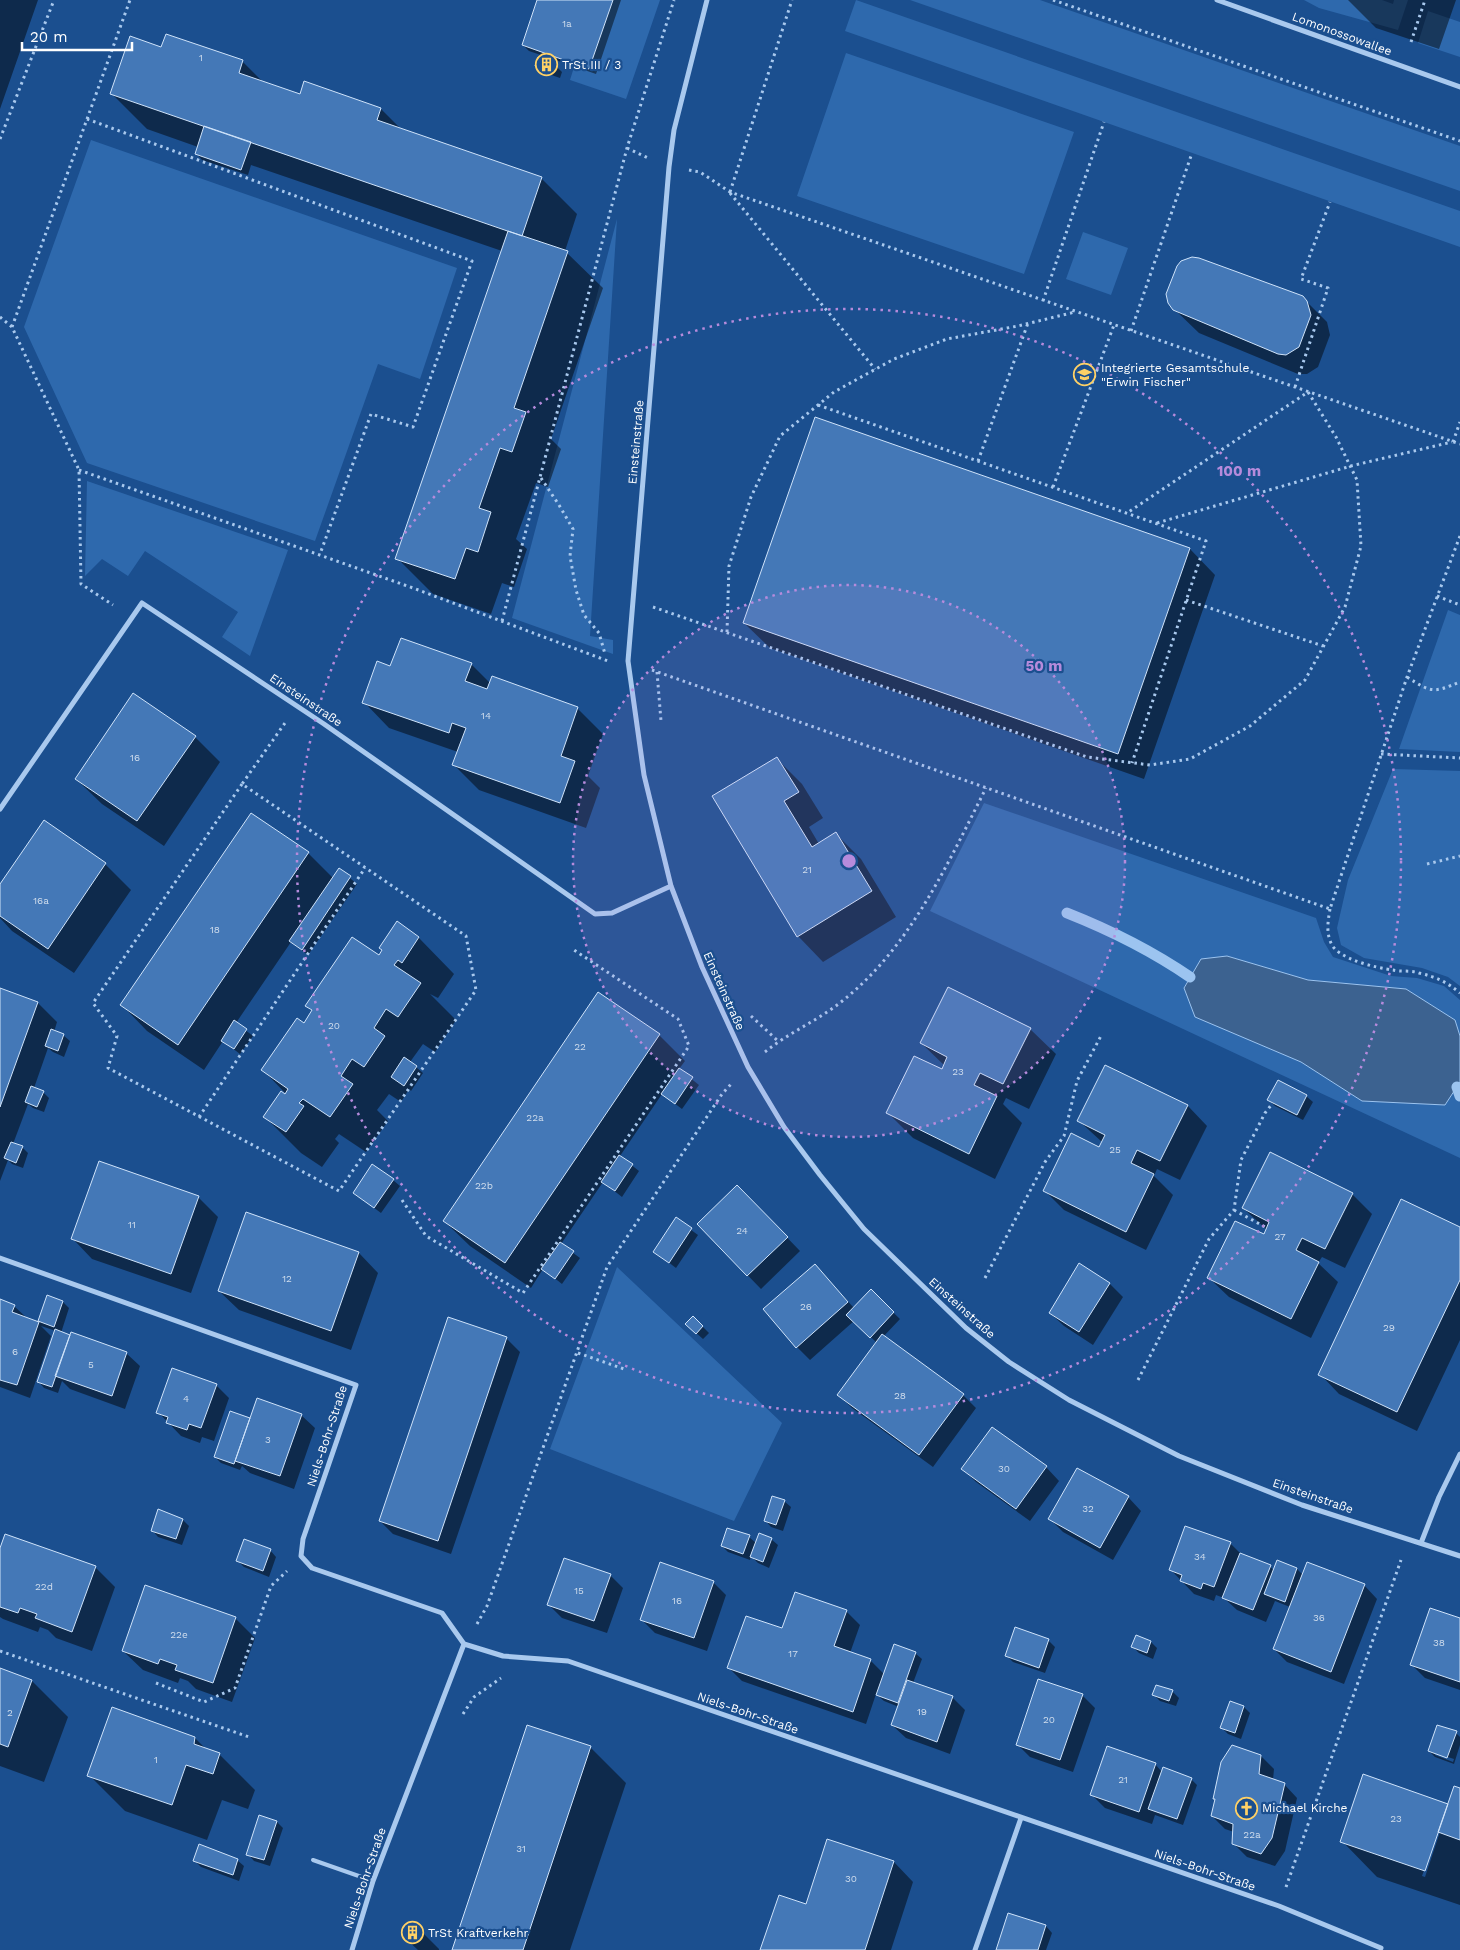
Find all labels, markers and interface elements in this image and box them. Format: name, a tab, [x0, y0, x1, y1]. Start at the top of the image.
street label: Lomonossowallee	[1290, 9, 1394, 59]
house number: 1a	[562, 18, 572, 29]
scale bar	[22, 20, 132, 52]
text: 20 m	[30, 28, 68, 46]
house number: 1	[199, 52, 203, 63]
building icon: TrSt III / 3	[534, 53, 558, 77]
place label: TrSt III / 3	[562, 58, 621, 72]
place label: Integrierte Gesamtschule "Erwin Fischer"	[1101, 361, 1249, 389]
school or university icon: Integrierte Gesamtschule "Erwin Fischer"	[1073, 363, 1097, 387]
street label: Einsteinstraße	[625, 399, 647, 485]
text: 100 m	[1217, 462, 1261, 480]
text: 50 m	[1026, 657, 1062, 675]
street label: Einsteinstraße	[267, 671, 345, 729]
house number: 14	[481, 710, 491, 721]
house number: 16	[130, 752, 140, 763]
centre of rings	[840, 852, 858, 870]
house number: 21	[802, 864, 812, 875]
house number: 16a	[33, 895, 49, 906]
house number: 18	[210, 924, 220, 935]
street label: Einsteinstraße	[700, 950, 748, 1032]
house number: 20	[328, 1020, 340, 1031]
house number: 22	[574, 1041, 586, 1052]
house number: 23	[952, 1066, 964, 1077]
house number: 22a	[526, 1112, 544, 1123]
house number: 25	[1109, 1144, 1121, 1155]
house number: 22b	[475, 1180, 493, 1191]
house number: 11	[128, 1219, 136, 1230]
house number: 24	[736, 1225, 748, 1236]
house number: 27	[1274, 1231, 1286, 1242]
house number: 12	[282, 1273, 292, 1284]
street label: Einsteinstraße	[926, 1275, 998, 1341]
house number: 26	[800, 1301, 812, 1312]
house number: 29	[1383, 1322, 1395, 1333]
house number: 6	[12, 1346, 18, 1357]
house number: 5	[88, 1359, 94, 1370]
street label: Niels-Bohr-Straße	[304, 1383, 350, 1489]
house number: 28	[894, 1390, 906, 1401]
house number: 4	[183, 1393, 189, 1404]
house number: 3	[265, 1434, 271, 1445]
house number: 30	[998, 1463, 1010, 1474]
street label: Einsteinstraße	[1271, 1476, 1355, 1516]
house number: 32	[1082, 1503, 1094, 1514]
house number: 34	[1194, 1551, 1206, 1562]
house number: 22d	[35, 1581, 53, 1592]
house number: 15	[574, 1585, 584, 1596]
house number: 16	[672, 1595, 682, 1606]
house number: 36	[1313, 1612, 1325, 1623]
house number: 22e	[170, 1629, 188, 1640]
house number: 38	[1433, 1637, 1445, 1648]
house number: 17	[788, 1648, 798, 1659]
street label: Niels-Bohr-Straße	[696, 1689, 800, 1737]
house number: 19	[917, 1706, 927, 1717]
house number: 2	[7, 1707, 13, 1718]
house number: 20	[1043, 1714, 1055, 1725]
house number: 1	[154, 1754, 158, 1765]
house number: 21	[1118, 1774, 1128, 1785]
church icon: Michael Kirche	[1234, 1796, 1258, 1820]
place label: Michael Kirche	[1262, 1801, 1348, 1815]
house number: 23	[1390, 1813, 1402, 1824]
street label: Niels-Bohr-Straße	[341, 1826, 389, 1930]
house number: 22a	[1243, 1829, 1261, 1840]
house number: 31	[516, 1843, 526, 1854]
street label: Niels-Bohr-Straße	[1153, 1846, 1257, 1894]
house number: 30	[845, 1873, 857, 1884]
building icon: TrSt Kraftverkehr	[400, 1921, 424, 1945]
place label: TrSt Kraftverkehr	[428, 1926, 529, 1940]

